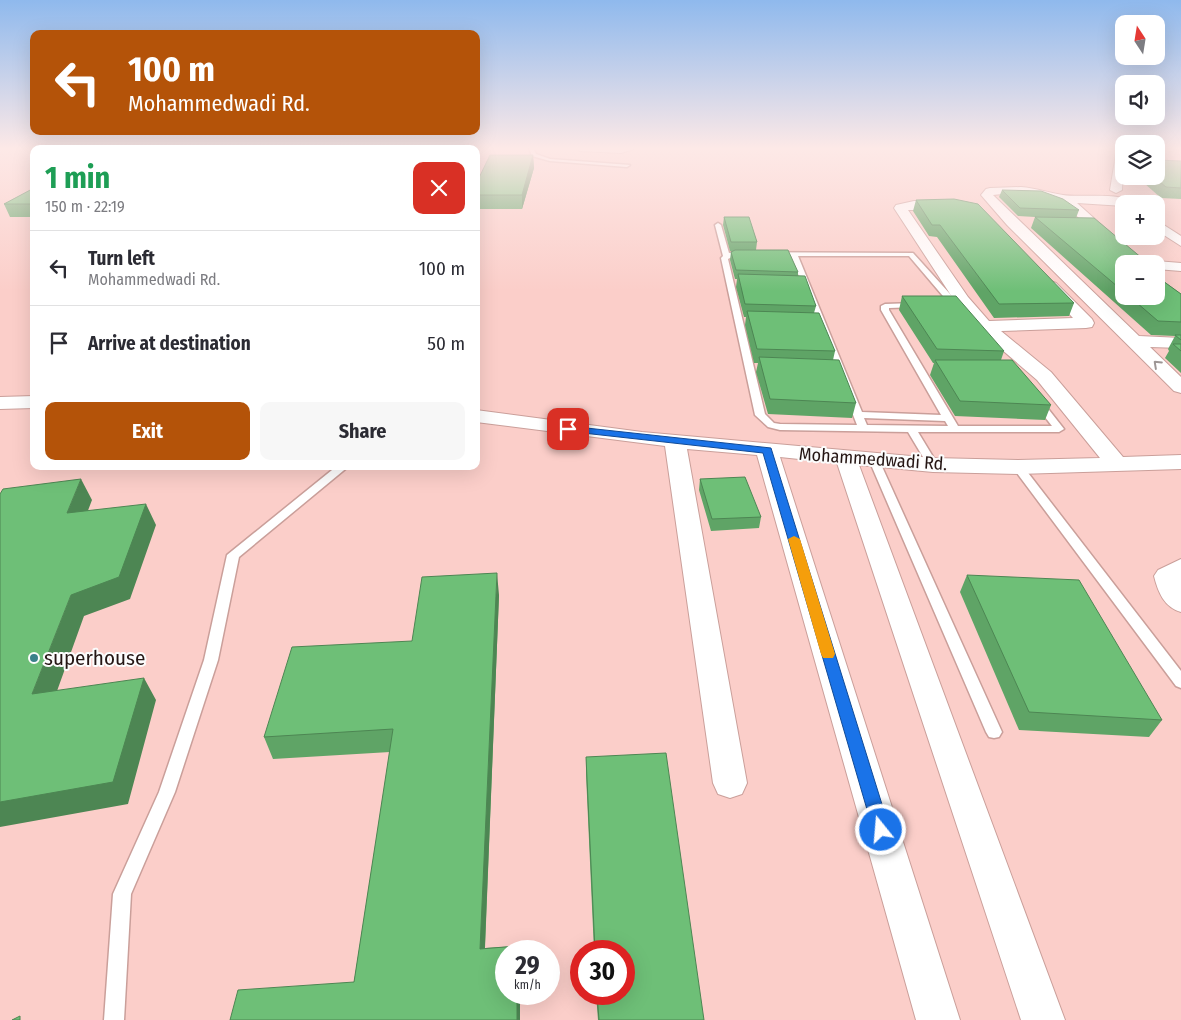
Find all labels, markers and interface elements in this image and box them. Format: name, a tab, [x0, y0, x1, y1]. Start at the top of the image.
north arrow	[1115, 15, 1165, 65]
map controls	[1115, 15, 1165, 305]
text: 100 m	[128, 48, 215, 90]
icon: left	[45, 50, 110, 115]
button: sound	[1115, 75, 1165, 125]
text: Mohammedwadi Rd.	[128, 90, 310, 117]
button: layers	[1115, 135, 1165, 185]
text: 1 min	[45, 160, 110, 196]
button: close	[413, 162, 465, 214]
button: +	[1115, 195, 1165, 245]
text: 150 m · 22:19	[45, 197, 125, 216]
text: Turn left	[88, 247, 155, 270]
icon: left	[45, 254, 73, 282]
button: −	[1115, 255, 1165, 305]
text: 100 m	[419, 257, 465, 280]
text: Mohammedwadi Rd.	[88, 270, 220, 289]
icon: arrive	[45, 329, 73, 357]
text: Arrive at destination	[88, 332, 251, 355]
text: 50 m	[427, 332, 465, 355]
one-way arrow	[1153, 361, 1162, 370]
button: Exit	[45, 402, 250, 460]
button: Share	[260, 402, 465, 460]
pin	[547, 408, 589, 450]
icon: arrive	[554, 415, 582, 443]
street label: Mohammedwadi Rd.	[798, 443, 948, 475]
place label: superhouse	[44, 645, 145, 671]
marker: superhouse	[28, 652, 40, 664]
position arrow	[854, 803, 906, 855]
speed limit sign: 30	[570, 940, 635, 1005]
text: 29	[515, 951, 540, 981]
text: km/h	[514, 978, 541, 992]

